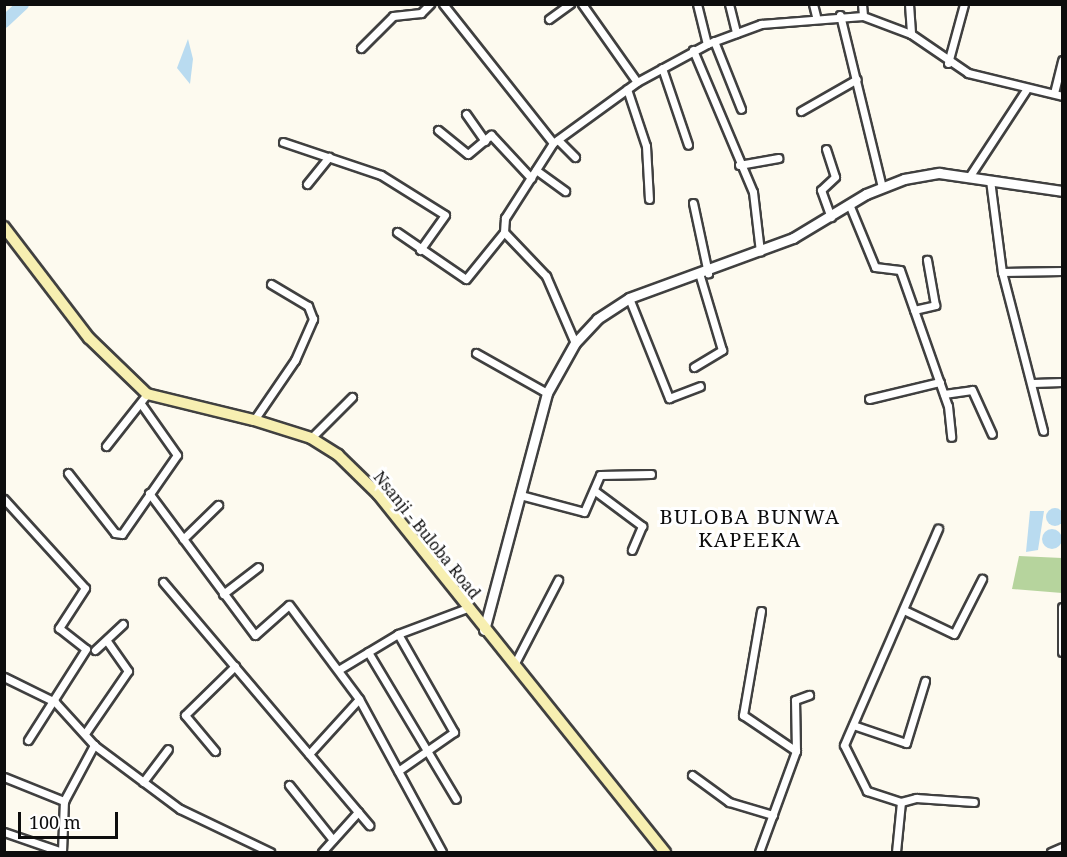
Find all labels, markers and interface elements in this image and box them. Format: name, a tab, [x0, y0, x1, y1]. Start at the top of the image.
street label: Nsanji - Buloba Road	[370, 467, 484, 603]
district label: BULOBA BUNWA KAPEEKA	[659, 504, 841, 551]
scale bar	[21, 800, 122, 838]
text: 100 m	[29, 810, 81, 834]

